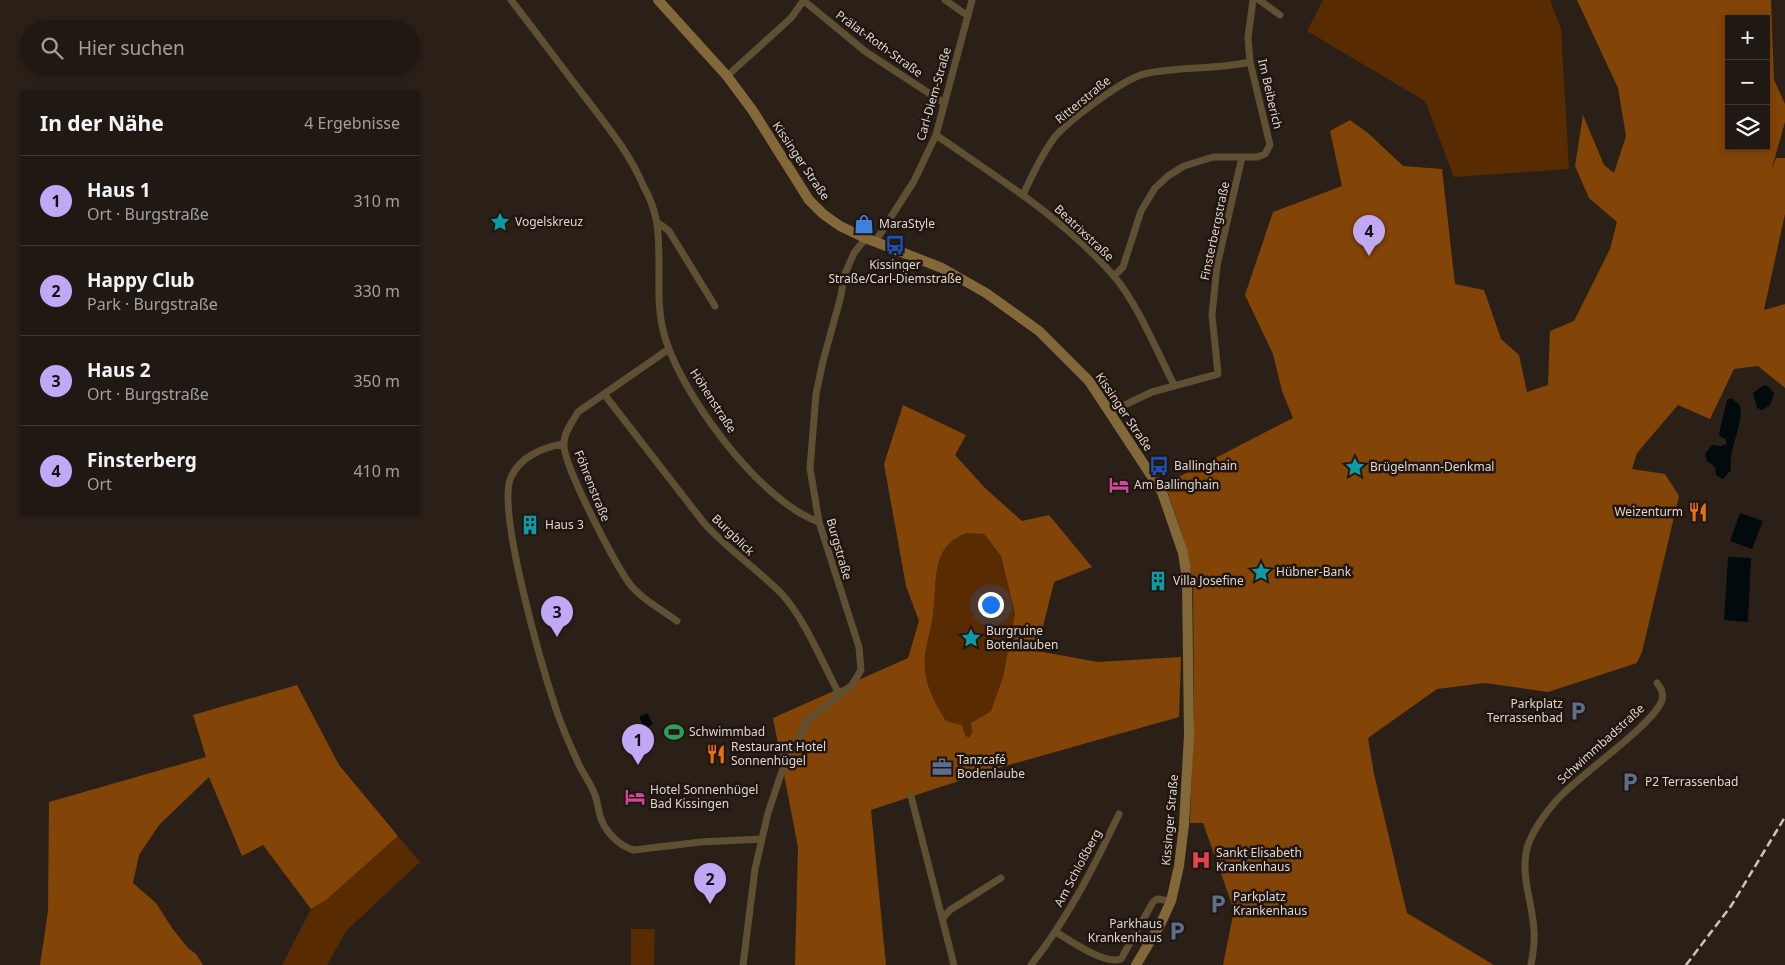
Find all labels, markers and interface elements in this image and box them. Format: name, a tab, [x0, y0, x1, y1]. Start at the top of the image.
street label: Prälat-Roth-Straße	[832, 6, 926, 81]
map controls	[1725, 15, 1770, 150]
button: +	[1725, 15, 1770, 60]
search box	[20, 20, 420, 75]
icon: search	[38, 34, 66, 62]
text: Hier suchen	[78, 35, 185, 61]
street label: Carl-Diem-Straße	[912, 45, 955, 143]
street label: Im Beiberich	[1254, 57, 1287, 131]
button: −	[1725, 60, 1770, 105]
street label: Ritterstraße	[1051, 72, 1114, 127]
button: layers	[1725, 105, 1770, 150]
text: In der Nähe	[40, 109, 164, 137]
text: 4 Ergebnisse	[304, 112, 400, 134]
street label: Kissinger Straße	[769, 118, 834, 204]
text: Haus 1	[87, 177, 151, 203]
street label: Finsterbergstraße	[1196, 180, 1233, 282]
text: 1	[51, 190, 61, 212]
text: 310 m	[353, 190, 400, 212]
street label: Beatrixstraße	[1051, 201, 1118, 265]
text: Ort · Burgstraße	[87, 203, 209, 225]
place icon: Vogelskreuz	[489, 211, 511, 233]
place label: Vogelskreuz	[515, 213, 584, 230]
shop icon: MaraStyle	[853, 213, 875, 235]
place label: MaraStyle	[879, 215, 935, 232]
pin: 4	[1353, 215, 1385, 256]
bus stop icon: Kissinger Straße/Carl-Diemstraße	[884, 234, 906, 256]
place label: Kissinger Straße/Carl-Diemstraße	[828, 256, 962, 287]
text: Happy Club	[87, 267, 195, 293]
text: 2	[51, 280, 61, 302]
text: 330 m	[353, 280, 400, 302]
text: Park · Burgstraße	[87, 293, 218, 315]
text: Haus 2	[87, 357, 151, 383]
street label: Höhenstraße	[686, 365, 741, 436]
street label: Kissinger Straße	[1092, 369, 1157, 455]
text: 3	[51, 370, 61, 392]
text: 350 m	[353, 370, 400, 392]
text: Ort · Burgstraße	[87, 383, 209, 405]
text: Finsterberg	[87, 447, 197, 473]
street label: Föhrenstraße	[570, 448, 615, 524]
bus stop icon: Ballinghain	[1148, 455, 1170, 477]
place icon: Brügelmann-Denkmal	[1344, 456, 1366, 478]
place label: Ballinghain	[1174, 457, 1237, 474]
place label: Brügelmann-Denkmal	[1370, 458, 1494, 475]
text: 4	[51, 460, 61, 482]
text: 410 m	[353, 460, 400, 482]
text: Ort	[87, 473, 112, 495]
hotel icon: Am Ballinghain	[1108, 474, 1130, 496]
place label: Am Ballinghain	[1134, 476, 1219, 493]
restaurant icon: Weizenturm	[1687, 501, 1709, 523]
place label: Weizenturm	[1614, 503, 1683, 520]
street label: Burgblick	[708, 510, 759, 560]
building icon: Haus 3	[519, 514, 541, 536]
place label: Haus 3	[545, 516, 584, 533]
street label: Burgstraße	[823, 516, 856, 582]
place icon: Hübner-Bank	[1250, 561, 1272, 583]
place label: Hübner-Bank	[1276, 563, 1352, 580]
building icon: Villa Josefine	[1147, 570, 1169, 592]
place label: Villa Josefine	[1173, 572, 1244, 589]
your location	[978, 592, 1004, 618]
pin: 3	[541, 596, 573, 637]
place label: Burgruine Botenlauben	[986, 622, 1058, 653]
place icon: Burgruine Botenlauben	[960, 627, 982, 649]
place label: Parkplatz Terrassenbad	[1487, 695, 1563, 726]
street label: Schwimmbadstraße	[1553, 700, 1648, 787]
parking icon: Parkplatz Terrassenbad	[1567, 700, 1589, 722]
sports icon: Schwimmbad	[663, 721, 685, 743]
place label: Schwimmbad	[689, 723, 765, 740]
pin: 1	[622, 724, 654, 765]
place label: Restaurant Hotel Sonnenhügel	[731, 738, 826, 769]
restaurant icon: Restaurant Hotel Sonnenhügel	[705, 743, 727, 765]
place label: Tanzcafé Bodenlaube	[957, 751, 1025, 782]
office icon: Tanzcafé Bodenlaube	[931, 756, 953, 778]
parking icon: P2 Terrassenbad	[1619, 771, 1641, 793]
street label: Kissinger Straße	[1157, 773, 1182, 866]
place label: P2 Terrassenbad	[1645, 773, 1738, 790]
place label: Hotel Sonnenhügel Bad Kissingen	[650, 781, 758, 812]
hotel icon: Hotel Sonnenhügel Bad Kissingen	[624, 786, 646, 808]
street label: Am Schloßberg	[1050, 826, 1105, 910]
place label: Sankt Elisabeth Krankenhaus	[1216, 844, 1302, 875]
hospital icon: Sankt Elisabeth Krankenhaus	[1190, 849, 1212, 871]
pin: 2	[694, 863, 726, 904]
place label: Parkplatz Krankenhaus	[1233, 888, 1307, 919]
parking icon: Parkplatz Krankenhaus	[1207, 893, 1229, 915]
place label: Parkhaus Krankenhaus	[1088, 915, 1162, 946]
parking icon: Parkhaus Krankenhaus	[1166, 920, 1188, 942]

